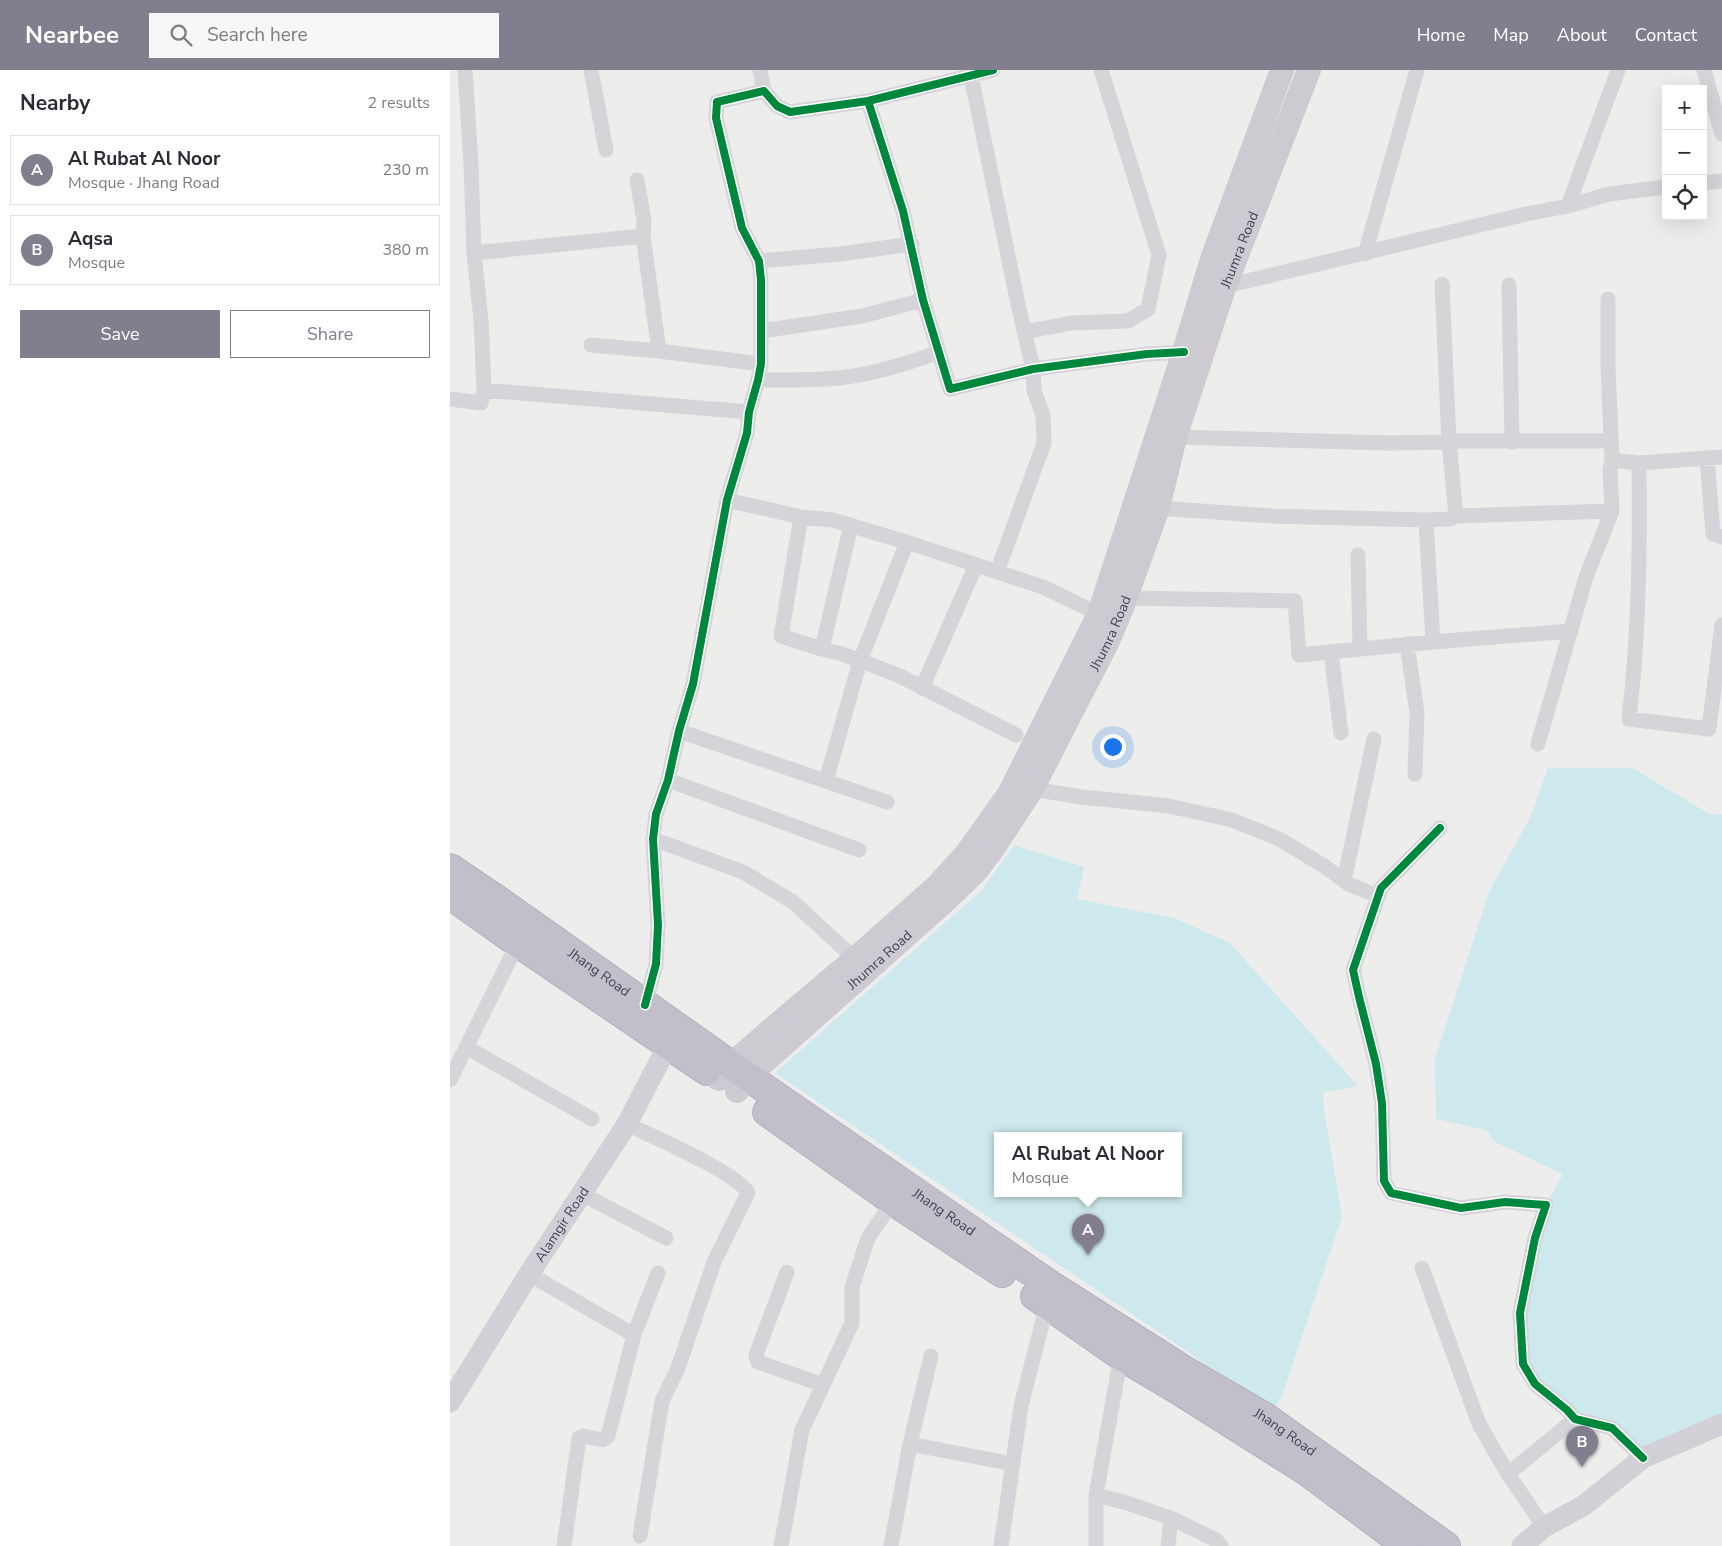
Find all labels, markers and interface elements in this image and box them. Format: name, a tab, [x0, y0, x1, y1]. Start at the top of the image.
search box	[149, 13, 499, 58]
text: Nearbee	[25, 19, 119, 51]
icon: search	[167, 21, 195, 49]
text: Search here	[207, 22, 308, 48]
text: Home	[1417, 23, 1465, 47]
text: Map	[1493, 23, 1529, 47]
text: About	[1557, 23, 1607, 47]
text: Contact	[1635, 23, 1697, 47]
map controls	[1662, 85, 1707, 220]
button: +	[1662, 85, 1707, 130]
text: Nearby	[20, 89, 90, 117]
text: 2 results	[368, 92, 430, 114]
button: −	[1662, 130, 1707, 175]
text: Al Rubat Al Noor	[68, 146, 220, 172]
text: A	[31, 159, 43, 181]
text: 230 m	[382, 159, 429, 181]
text: Mosque · Jhang Road	[68, 172, 220, 194]
button: locate	[1662, 175, 1707, 220]
street label: Jhumra Road	[1216, 209, 1263, 292]
text: Aqsa	[68, 226, 113, 252]
text: B	[31, 239, 43, 261]
text: 380 m	[382, 239, 429, 261]
text: Mosque	[68, 252, 125, 274]
button: Save	[20, 310, 220, 358]
button: Share	[230, 310, 430, 358]
street label: Jhumra Road	[1085, 593, 1136, 675]
your location	[1100, 734, 1126, 760]
street label: Jhumra Road	[842, 926, 916, 995]
street label: Jhang Road	[563, 943, 634, 1001]
popup	[994, 1132, 1182, 1197]
text: Al Rubat Al Noor	[1012, 1141, 1164, 1167]
text: Mosque	[1012, 1167, 1069, 1189]
street label: Alamgir Road	[530, 1183, 594, 1266]
street label: Jhang Road	[908, 1183, 979, 1241]
pin: A	[1072, 1214, 1104, 1255]
street label: Jhang Road	[1249, 1403, 1320, 1461]
pin: B	[1566, 1426, 1598, 1467]

